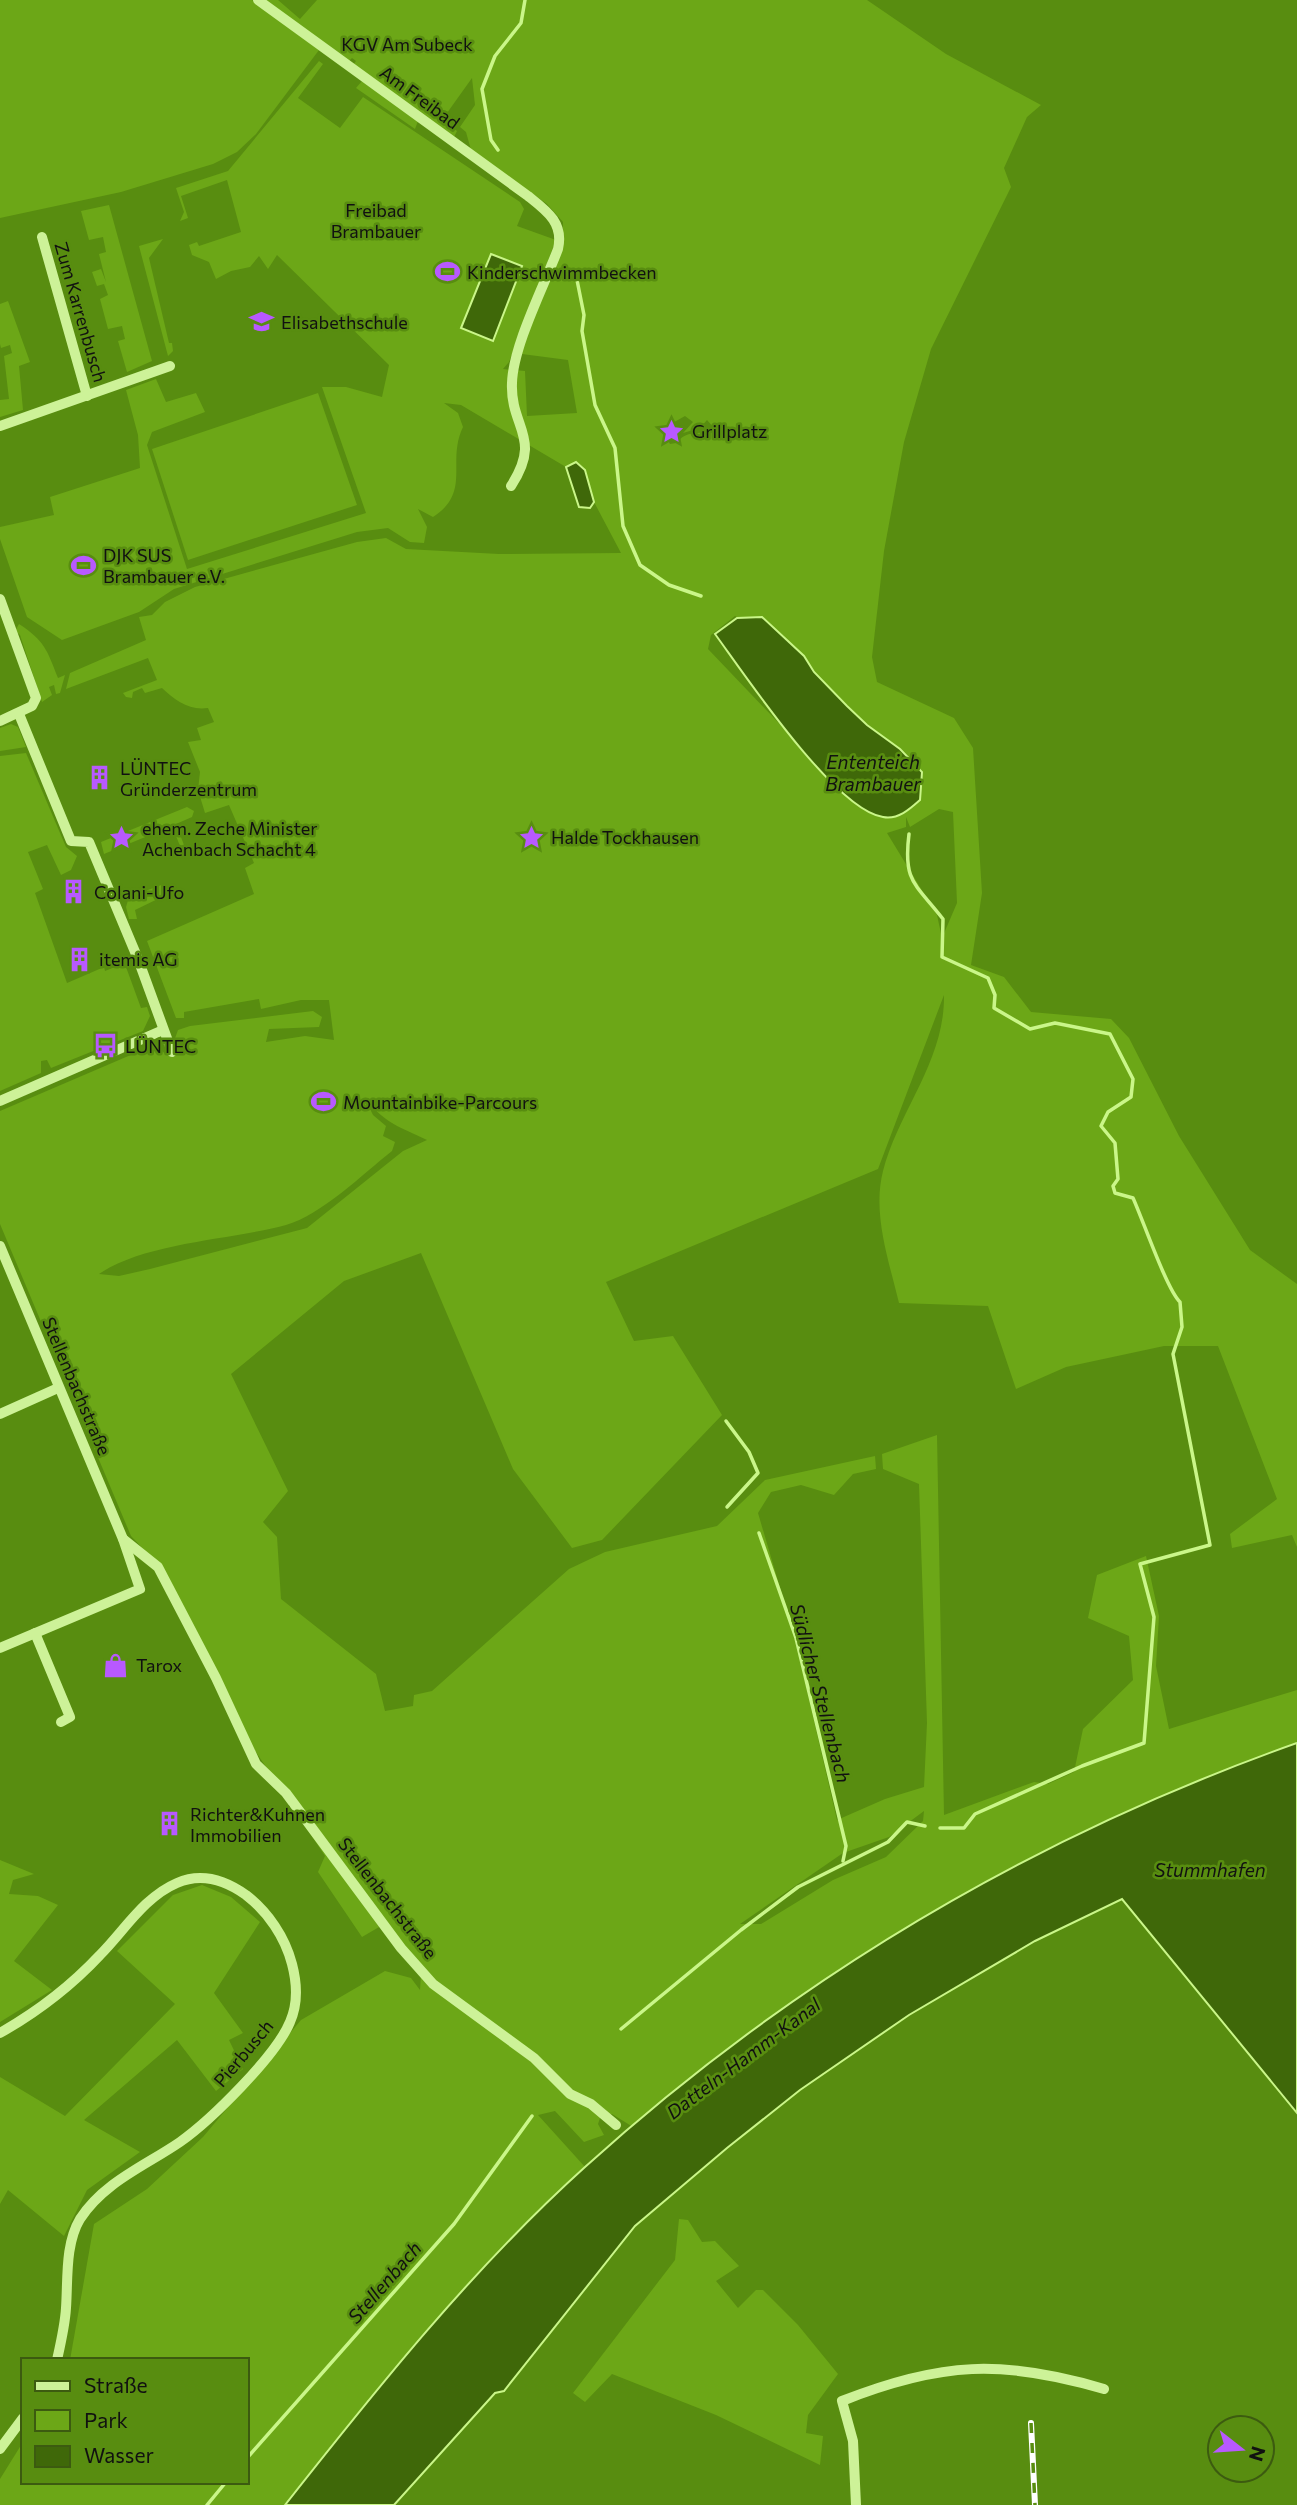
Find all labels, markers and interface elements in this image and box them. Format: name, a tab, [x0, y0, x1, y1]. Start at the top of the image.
park label: KGV Am Subeck	[341, 33, 473, 55]
street label: Am Freibad	[376, 61, 464, 133]
park label: Freibad Brambauer	[331, 199, 421, 242]
street label: Zum Karrenbusch	[50, 239, 112, 385]
sports icon: Kinderschwimmbecken	[433, 258, 461, 286]
place label: Kinderschwimmbecken	[467, 261, 657, 283]
school or university icon: Elisabethschule	[247, 308, 275, 336]
place label: Elisabethschule	[281, 311, 408, 333]
place icon: Grillplatz	[658, 417, 686, 445]
place label: Grillplatz	[692, 420, 767, 442]
place label: DJK SUS Brambauer e.V.	[103, 544, 225, 587]
sports icon: DJK SUS Brambauer e.V.	[69, 551, 97, 579]
water label: Ententeich Brambauer	[825, 750, 922, 795]
place label: LÜNTEC Gründerzentrum	[120, 757, 257, 800]
building icon: LÜNTEC Gründerzentrum	[86, 764, 114, 792]
place label: ehem. Zeche Minister Achenbach Schacht 4	[142, 817, 317, 860]
place icon: Halde Tockhausen	[517, 823, 545, 851]
place icon: ehem. Zeche Minister Achenbach Schacht 4	[108, 824, 136, 852]
place label: Halde Tockhausen	[551, 826, 699, 848]
building icon: Colani-Ufo	[60, 878, 88, 906]
place label: Colani-Ufo	[94, 881, 184, 903]
building icon: itemis AG	[65, 945, 93, 973]
place label: itemis AG	[99, 948, 177, 970]
bus stop icon: LÜNTEC	[91, 1032, 119, 1060]
place label: LÜNTEC	[125, 1035, 196, 1057]
sports icon: Mountainbike-Parcours	[309, 1088, 337, 1116]
place label: Mountainbike-Parcours	[343, 1091, 537, 1113]
street label: Stellenbachstraße	[38, 1314, 116, 1458]
water label: Südlicher Stellenbach	[786, 1601, 856, 1785]
shop icon: Tarox	[102, 1651, 130, 1679]
place label: Tarox	[136, 1654, 183, 1676]
place label: Richter&Kuhnen Immobilien	[190, 1803, 325, 1846]
building icon: Richter&Kuhnen Immobilien	[156, 1810, 184, 1838]
street label: Stellenbachstraße	[334, 1833, 442, 1963]
water label: Stummhafen	[1154, 1858, 1266, 1881]
water label: Datteln-Hamm-Kanal	[661, 1992, 825, 2123]
street label: Pierbusch	[209, 2015, 277, 2091]
water label: Stellenbach	[342, 2236, 426, 2328]
legend	[21, 2358, 248, 2484]
text: Straße	[84, 2372, 148, 2397]
text: Park	[84, 2407, 128, 2432]
north arrow	[1206, 2414, 1276, 2484]
text: Wasser	[84, 2442, 154, 2467]
text: N	[1245, 2444, 1271, 2464]

